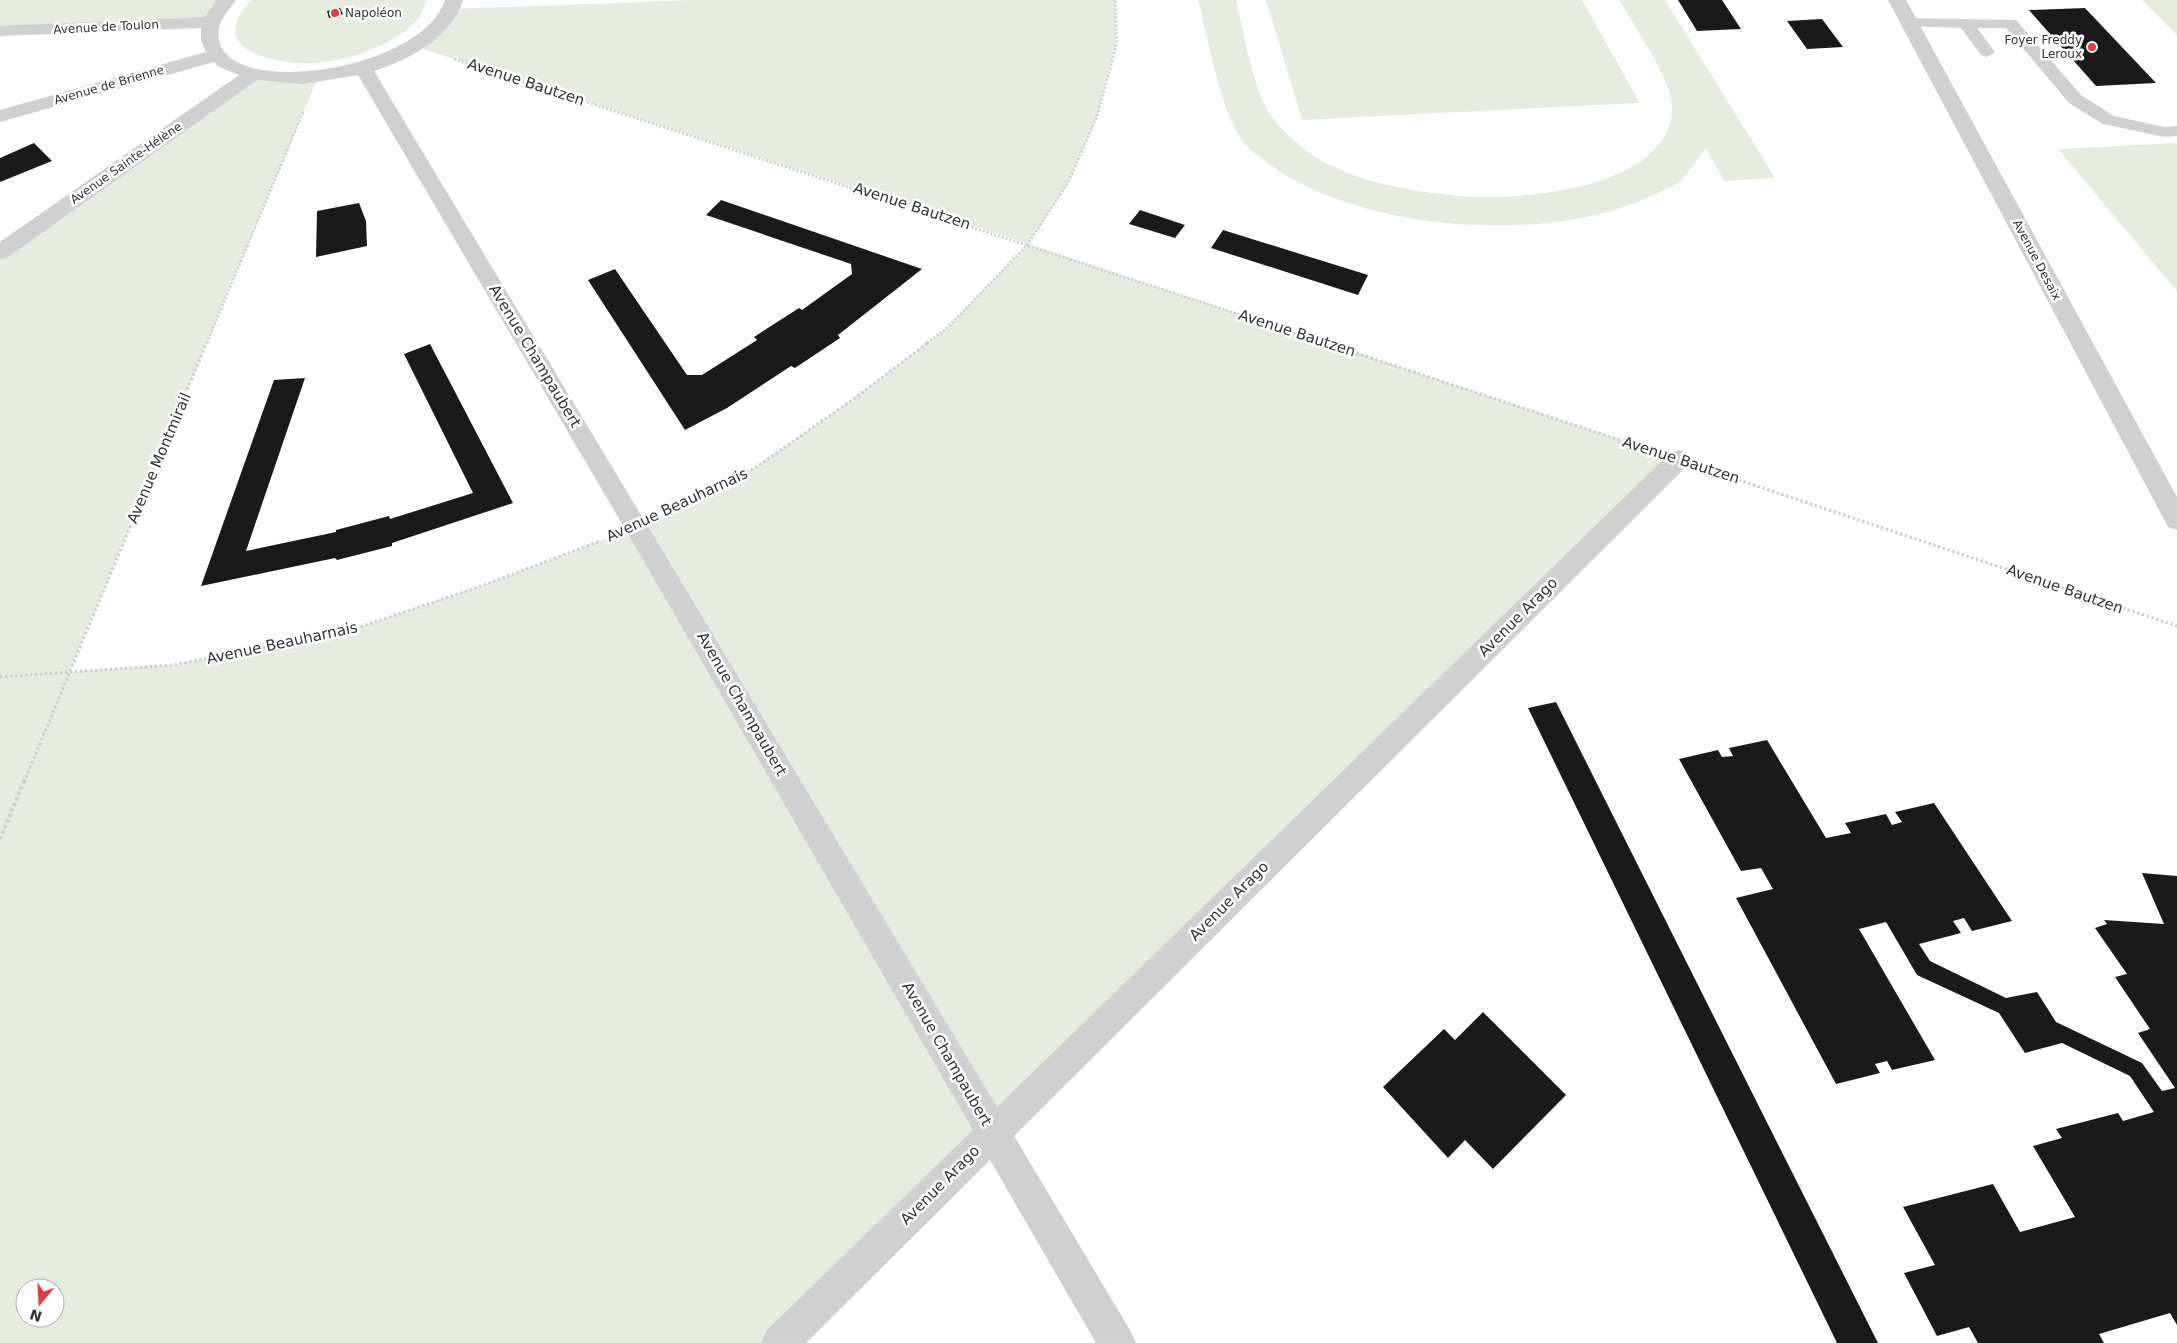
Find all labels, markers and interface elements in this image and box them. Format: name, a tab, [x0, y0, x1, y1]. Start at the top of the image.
place label: Napoléon	[345, 6, 402, 20]
marker: Napoléon	[329, 7, 341, 19]
street label: Avenue de Toulon	[53, 17, 159, 37]
place label: Foyer Freddy Leroux	[2005, 33, 2082, 61]
marker: Foyer Freddy Leroux	[2086, 41, 2098, 53]
street label: Avenue Bautzen	[465, 55, 587, 109]
street label: Avenue de Brienne	[52, 63, 166, 107]
street label: Avenue Sainte-Hélène	[68, 119, 184, 207]
street label: Avenue Bautzen	[851, 179, 973, 233]
street label: Avenue Desaix	[2010, 217, 2064, 303]
street label: Avenue Champaubert	[485, 281, 585, 431]
street label: Avenue Bautzen	[1236, 306, 1358, 360]
street label: Avenue Montmirail	[123, 390, 195, 526]
street label: Avenue Bautzen	[1620, 433, 1742, 487]
street label: Avenue Beauharnais	[603, 464, 751, 546]
street label: Avenue Bautzen	[2004, 561, 2126, 617]
street label: Avenue Arago	[1475, 574, 1561, 660]
street label: Avenue Beauharnais	[205, 618, 359, 668]
street label: Avenue Champaubert	[693, 629, 791, 779]
street label: Avenue Arago	[1186, 858, 1272, 944]
street label: Avenue Champaubert	[898, 979, 996, 1129]
street label: Avenue Arago	[897, 1142, 983, 1228]
north arrow	[15, 1278, 65, 1328]
text: N	[28, 1306, 44, 1325]

